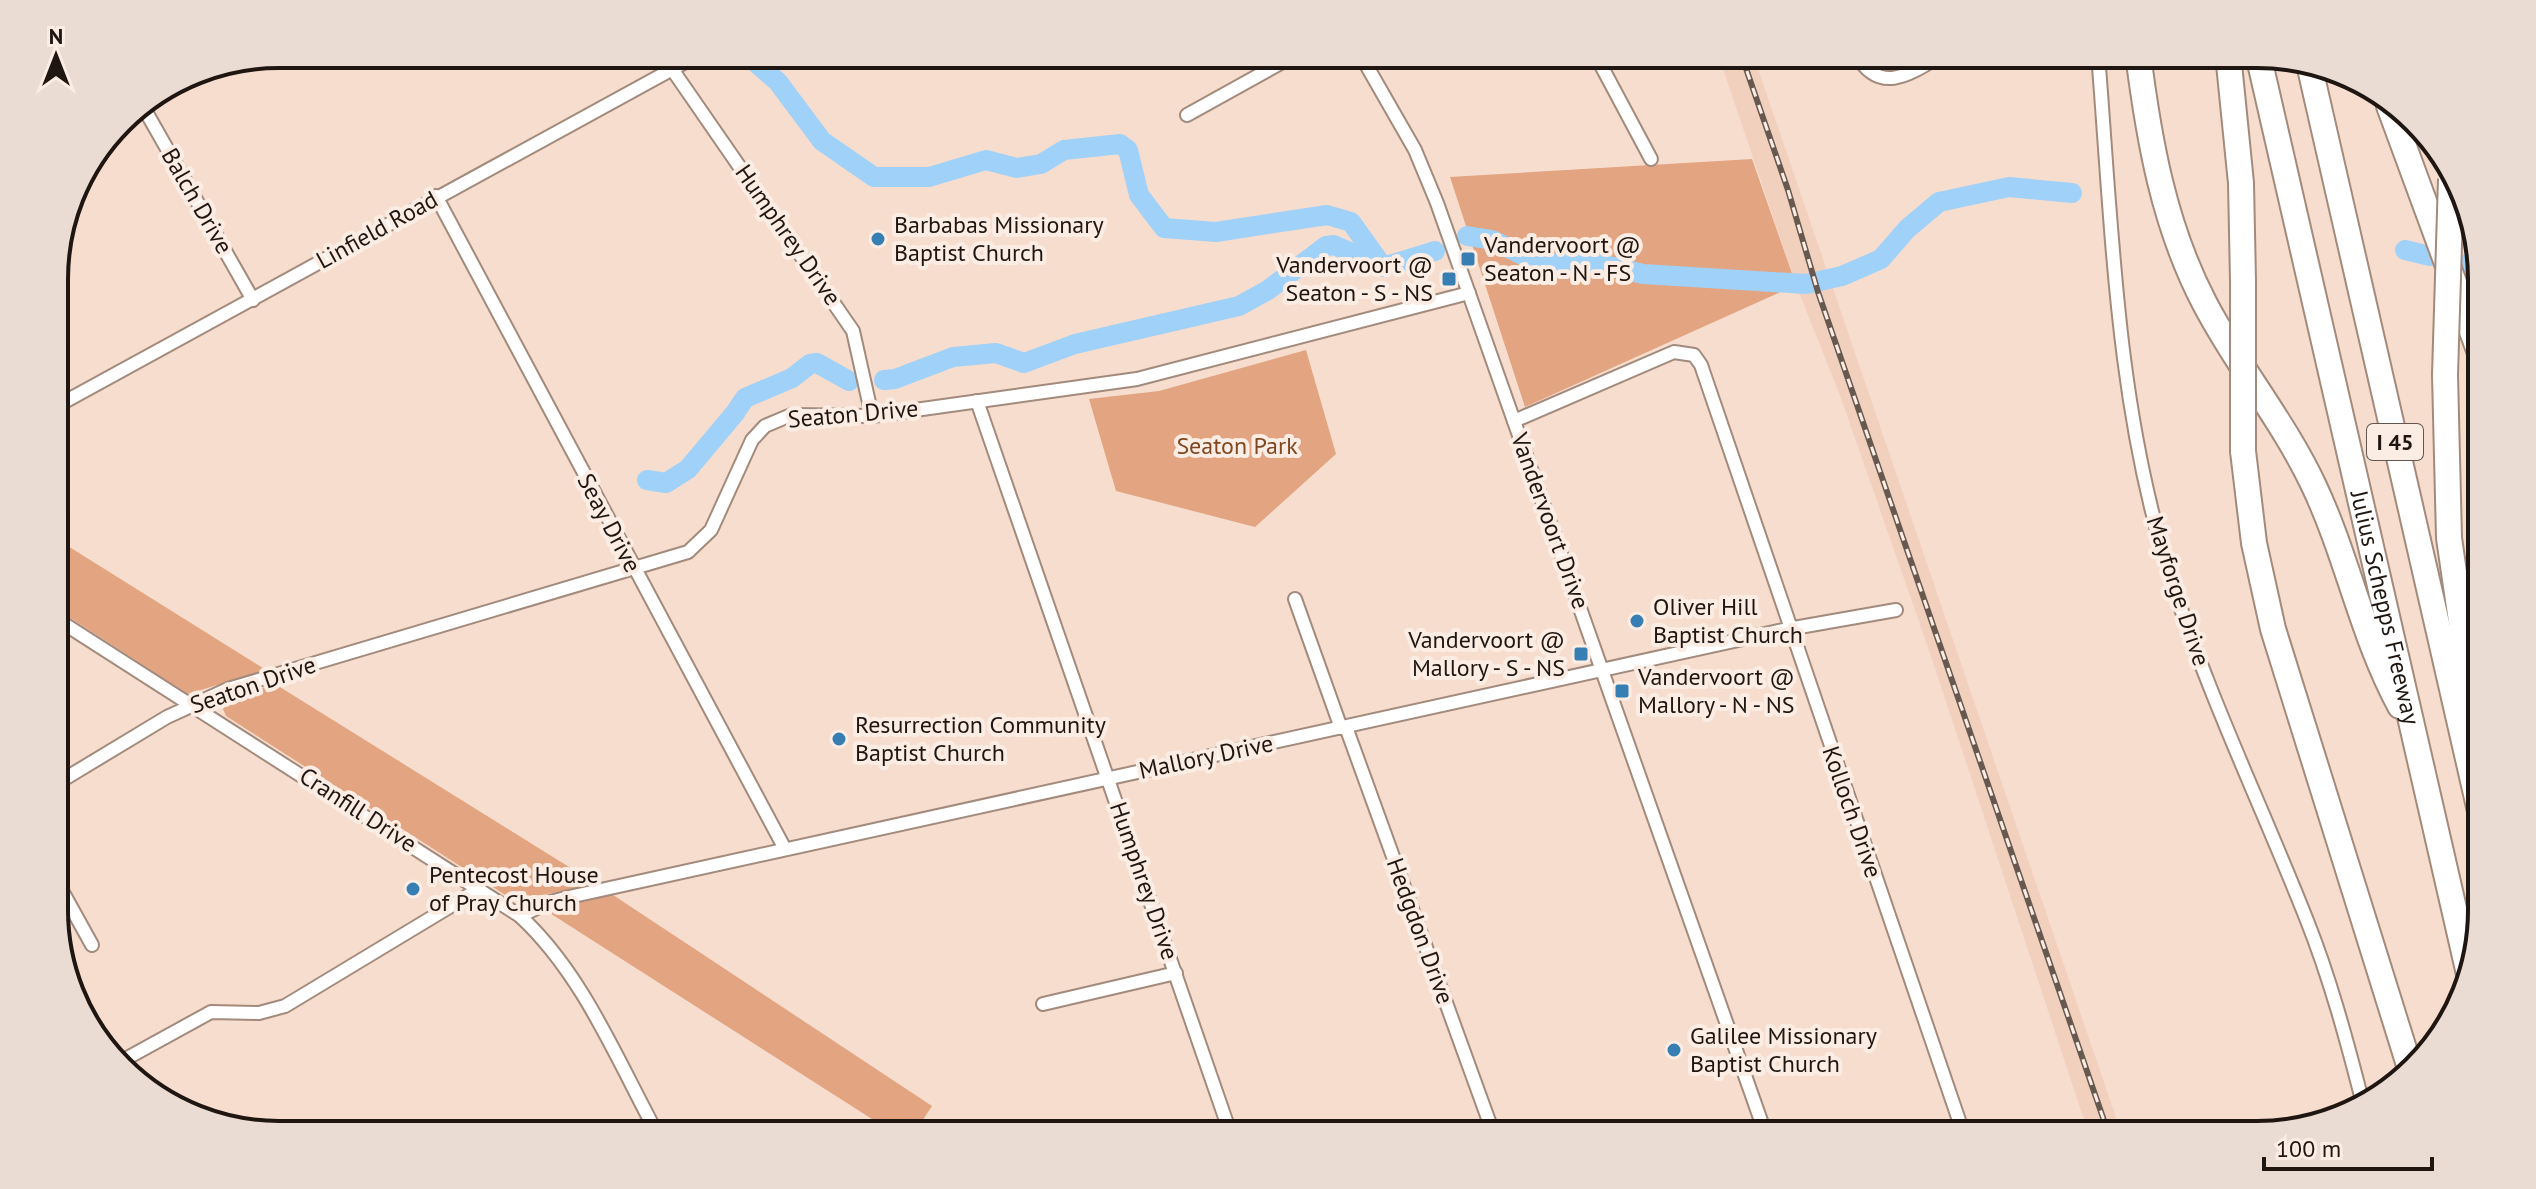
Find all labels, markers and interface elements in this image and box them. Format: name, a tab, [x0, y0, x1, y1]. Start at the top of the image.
north arrow	[16, 16, 96, 96]
text: N	[49, 22, 63, 50]
street label: Balch Drive	[155, 142, 240, 259]
street label: Humphrey Drive	[728, 158, 848, 311]
street label: Linfield Road	[311, 183, 443, 276]
place label: Barbabas Missionary Baptist Church	[894, 209, 1104, 268]
place label: Vandervoort @ Seaton - N - FS	[1483, 229, 1641, 288]
marker: Barbabas Missionary Baptist Church	[869, 230, 887, 248]
place label: Vandervoort @ Seaton - S - NS	[1275, 249, 1433, 308]
marker: Vandervoort @ Seaton - N - FS	[1459, 250, 1477, 268]
marker: Vandervoort @ Seaton - S - NS	[1440, 270, 1458, 288]
street label: Seaton Drive	[786, 392, 920, 435]
road number: I 45	[2367, 424, 2423, 460]
street label: Vandervoort Drive	[1504, 428, 1597, 613]
park label: Seaton Park	[1176, 430, 1298, 461]
street label: Seay Drive	[571, 468, 648, 577]
street label: Julius Schepps Freeway	[2343, 486, 2427, 728]
street label: Mayforge Drive	[2140, 512, 2217, 670]
place label: Oliver Hill Baptist Church	[1653, 591, 1803, 650]
marker: Oliver Hill Baptist Church	[1628, 612, 1646, 630]
place label: Vandervoort @ Mallory - S - NS	[1407, 624, 1565, 683]
marker: Vandervoort @ Mallory - S - NS	[1572, 645, 1590, 663]
street label: Seaton Drive	[186, 649, 320, 720]
place label: Vandervoort @ Mallory - N - NS	[1637, 661, 1795, 720]
marker: Vandervoort @ Mallory - N - NS	[1613, 682, 1631, 700]
place label: Resurrection Community Baptist Church	[855, 709, 1106, 768]
street label: Mallory Drive	[1136, 727, 1276, 786]
marker: Resurrection Community Baptist Church	[830, 730, 848, 748]
street label: Kolloch Drive	[1815, 742, 1889, 882]
street label: Cranfill Drive	[294, 760, 423, 859]
street label: Humphrey Drive	[1103, 798, 1186, 964]
street label: Hedgdon Drive	[1380, 854, 1461, 1008]
place label: Pentecost House of Pray Church	[429, 859, 599, 918]
marker: Pentecost House of Pray Church	[404, 880, 422, 898]
place label: Galilee Missionary Baptist Church	[1690, 1020, 1877, 1079]
marker: Galilee Missionary Baptist Church	[1665, 1041, 1683, 1059]
scale bar	[2264, 1121, 2432, 1171]
text: 100 m	[2276, 1133, 2341, 1164]

